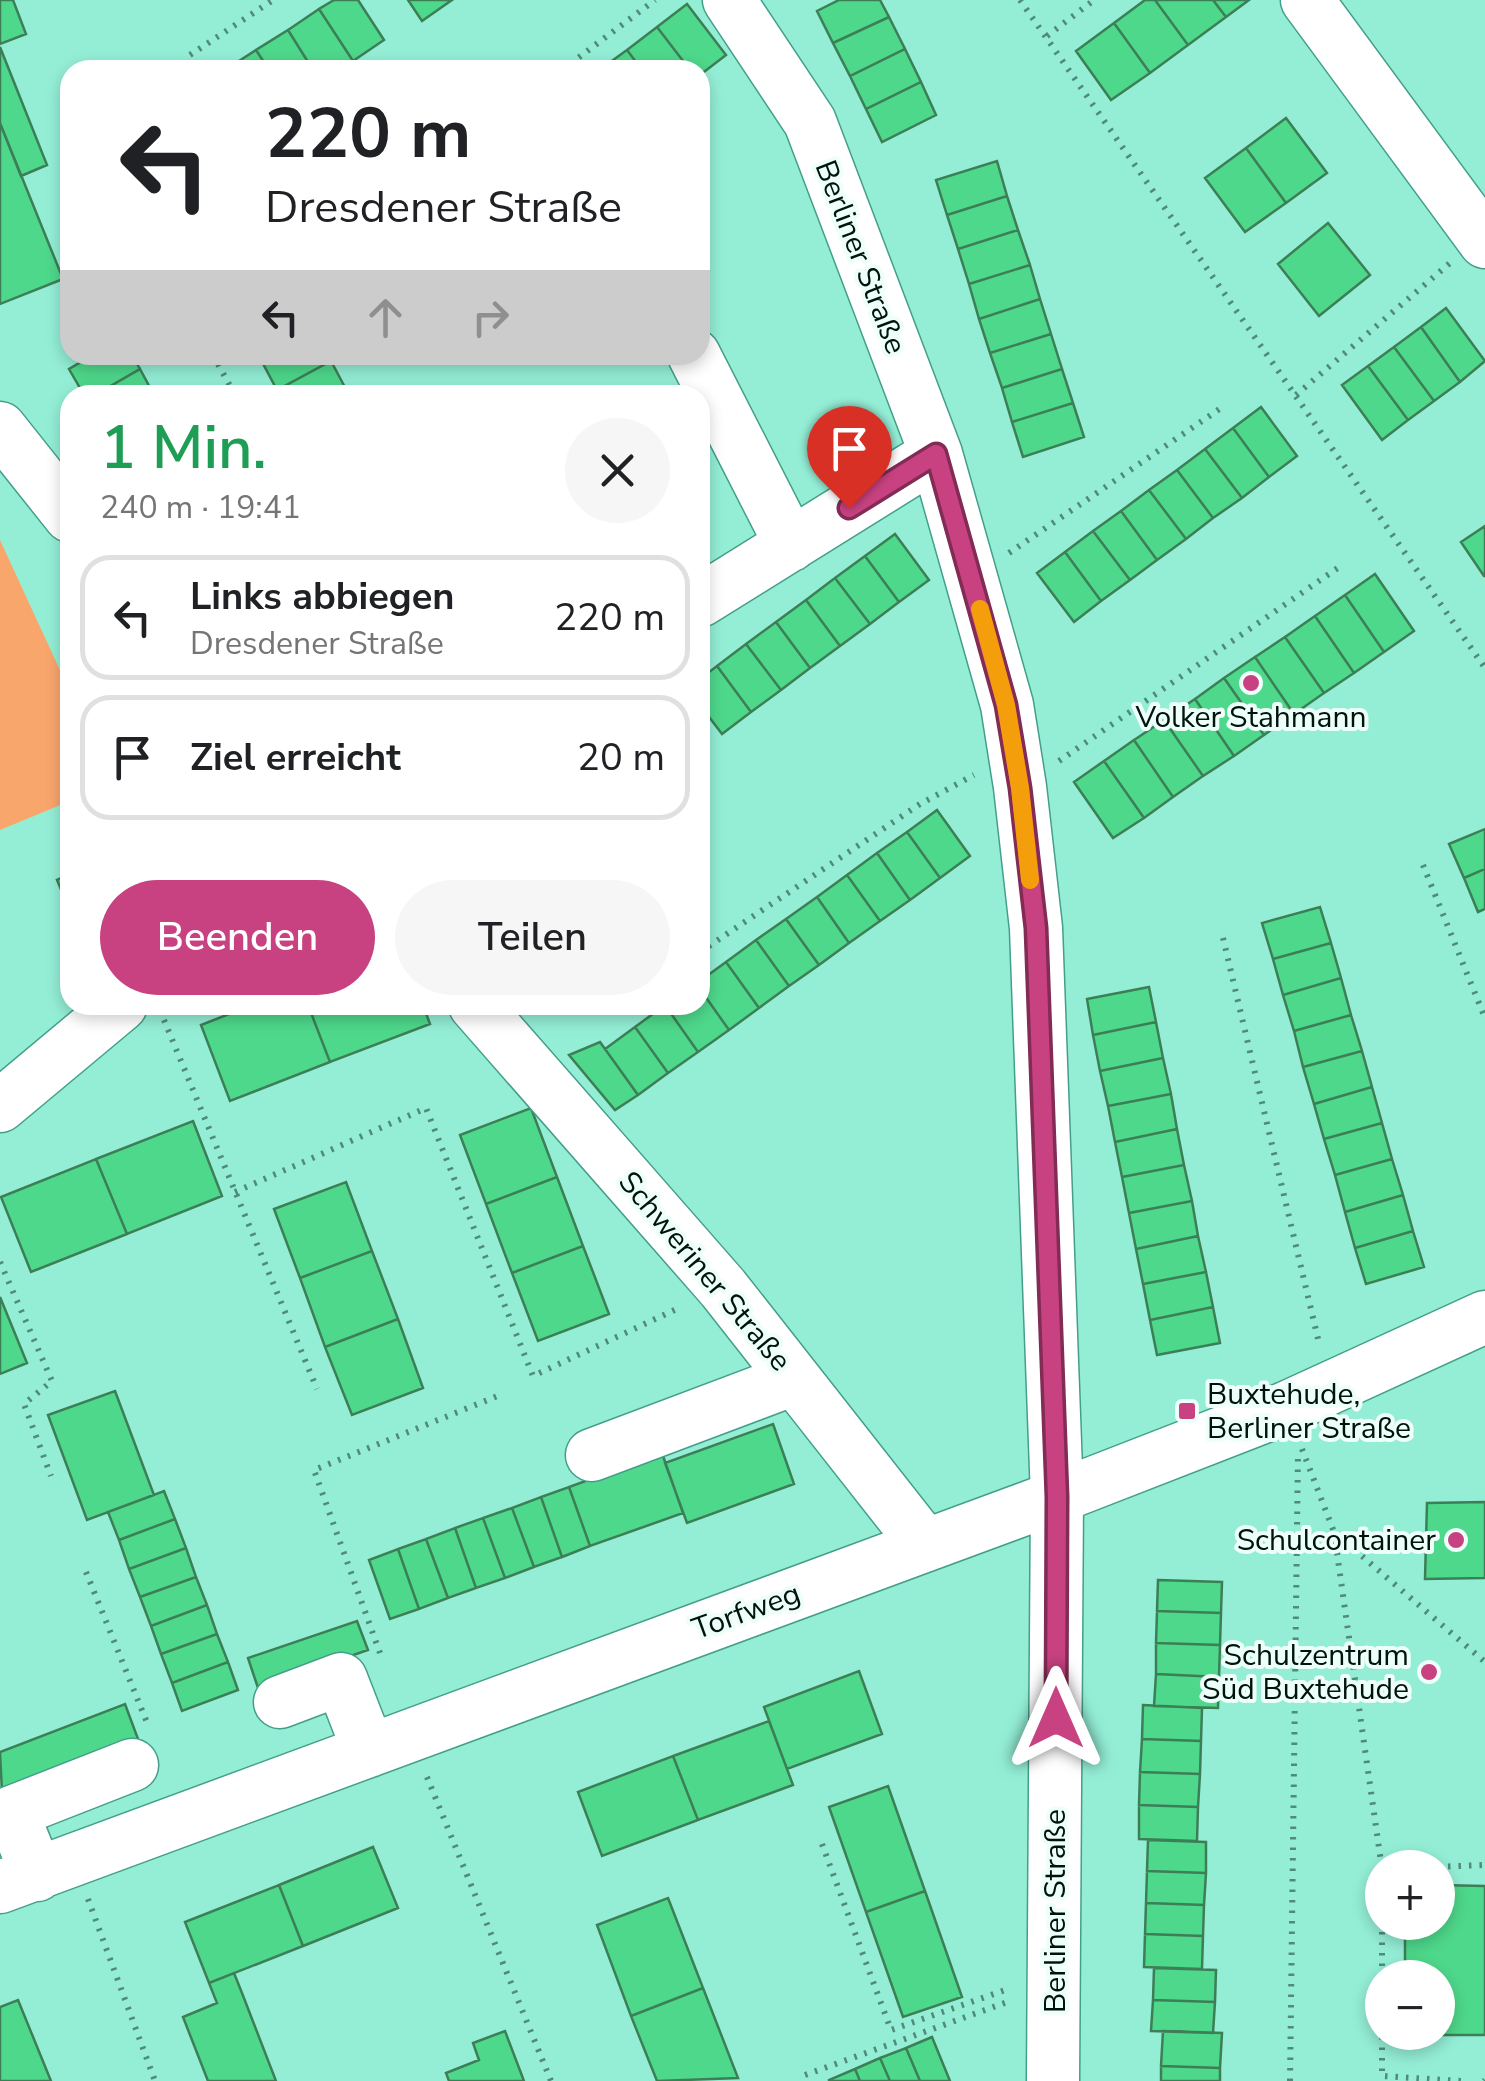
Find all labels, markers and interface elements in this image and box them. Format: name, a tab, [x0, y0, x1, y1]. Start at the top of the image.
text: 220 m	[265, 86, 471, 182]
icon: left	[100, 100, 230, 230]
street label: Berliner Straße	[805, 155, 916, 360]
text: Dresdener Straße	[265, 177, 622, 238]
icon: left	[253, 290, 308, 345]
icon: ahead	[358, 290, 413, 345]
icon: right	[463, 290, 518, 345]
pin	[807, 406, 892, 509]
text: 1 Min.	[100, 407, 267, 489]
button: close	[565, 418, 670, 523]
icon: arrive	[822, 421, 877, 476]
text: 240 m · 19:41	[100, 486, 301, 529]
text: Links abbiegen	[190, 571, 455, 622]
icon: left	[105, 590, 160, 645]
text: 220 m	[554, 592, 665, 643]
text: Dresdener Straße	[190, 622, 444, 665]
marker: Volker Stahmann	[1240, 672, 1262, 694]
place label: Volker Stahmann	[1135, 697, 1367, 738]
icon: arrive	[105, 730, 160, 785]
text: Ziel erreicht	[190, 732, 401, 783]
text: 20 m	[577, 732, 665, 783]
button: Beenden	[100, 880, 375, 995]
button: Teilen	[395, 880, 670, 995]
street label: Schweriner Straße	[609, 1163, 800, 1380]
place label: Buxtehude, Berliner Straße	[1207, 1374, 1411, 1449]
marker: Buxtehude, Berliner Straße	[1176, 1400, 1198, 1422]
place label: Schulcontainer	[1237, 1520, 1436, 1561]
marker: Schulcontainer	[1445, 1529, 1467, 1551]
street label: Torfweg	[686, 1573, 806, 1650]
place label: Schulzentrum Süd Buxtehude	[1202, 1635, 1409, 1710]
marker: Schulzentrum Süd Buxtehude	[1418, 1661, 1440, 1683]
position arrow	[1004, 1666, 1108, 1770]
street label: Berliner Straße	[1035, 1809, 1076, 2013]
map controls	[1365, 1850, 1455, 2050]
button: +	[1365, 1850, 1455, 1940]
button: −	[1365, 1960, 1455, 2050]

